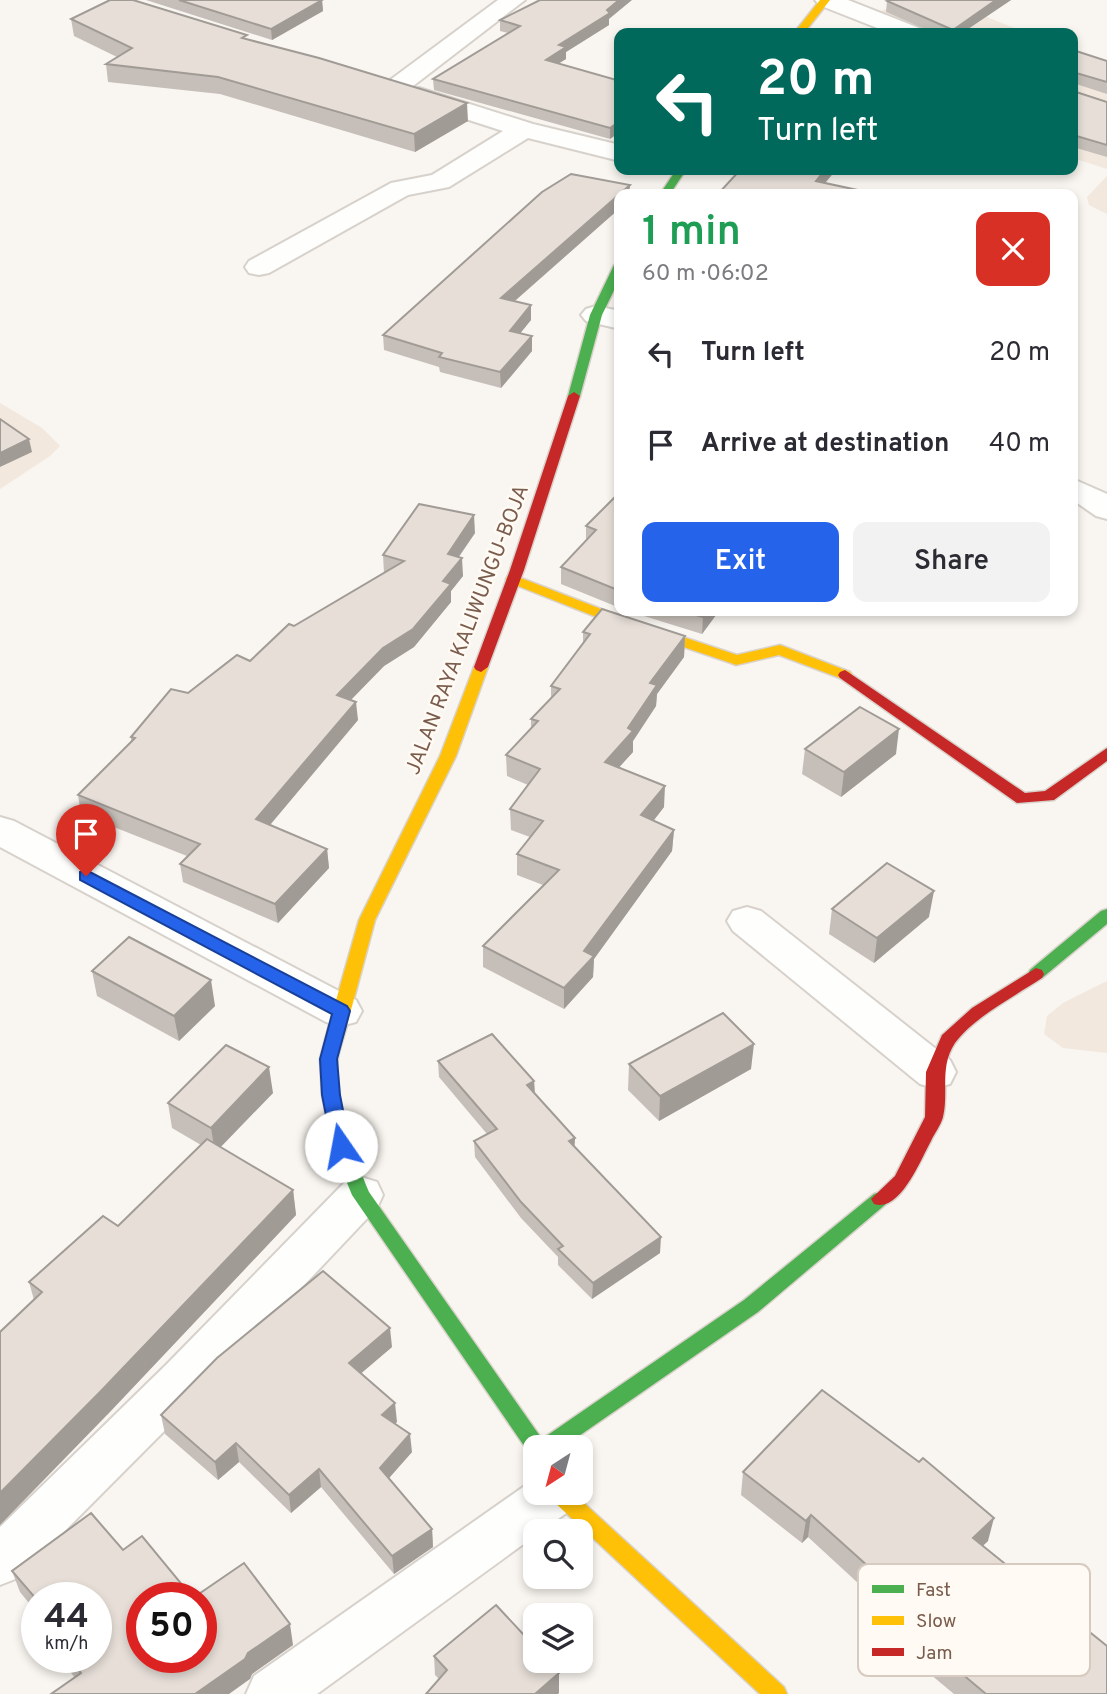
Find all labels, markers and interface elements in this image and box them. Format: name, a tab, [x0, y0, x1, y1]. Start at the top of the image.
text: 20 m	[757, 51, 874, 113]
icon: left	[642, 56, 733, 147]
text: Turn left	[757, 112, 878, 152]
text: 1 min	[642, 207, 741, 260]
button: close	[976, 212, 1050, 286]
text: 60 m · 06:02	[642, 260, 769, 289]
icon: left	[642, 335, 680, 373]
text: Turn left	[701, 337, 805, 370]
text: 20 m	[989, 337, 1050, 370]
icon: arrive	[642, 426, 680, 464]
text: Arrive at destination	[701, 428, 949, 461]
text: 40 m	[989, 428, 1050, 461]
street label: JALAN RAYA KALIWUNGU-BOJA	[400, 481, 536, 779]
button: Exit	[642, 522, 839, 602]
button: Share	[853, 522, 1050, 602]
pin	[56, 804, 116, 876]
icon: arrive	[67, 815, 105, 853]
position arrow	[304, 1109, 378, 1183]
north arrow	[523, 1435, 593, 1505]
map controls	[523, 1435, 593, 1673]
button: search	[523, 1519, 593, 1589]
legend	[858, 1564, 1090, 1676]
text: Fast	[916, 1579, 951, 1603]
speed limit sign: 50	[126, 1582, 217, 1673]
text: 44	[44, 1596, 89, 1640]
button: layers	[523, 1603, 593, 1673]
text: Slow	[916, 1610, 956, 1634]
text: km/h	[45, 1633, 88, 1656]
text: Jam	[916, 1642, 953, 1666]

